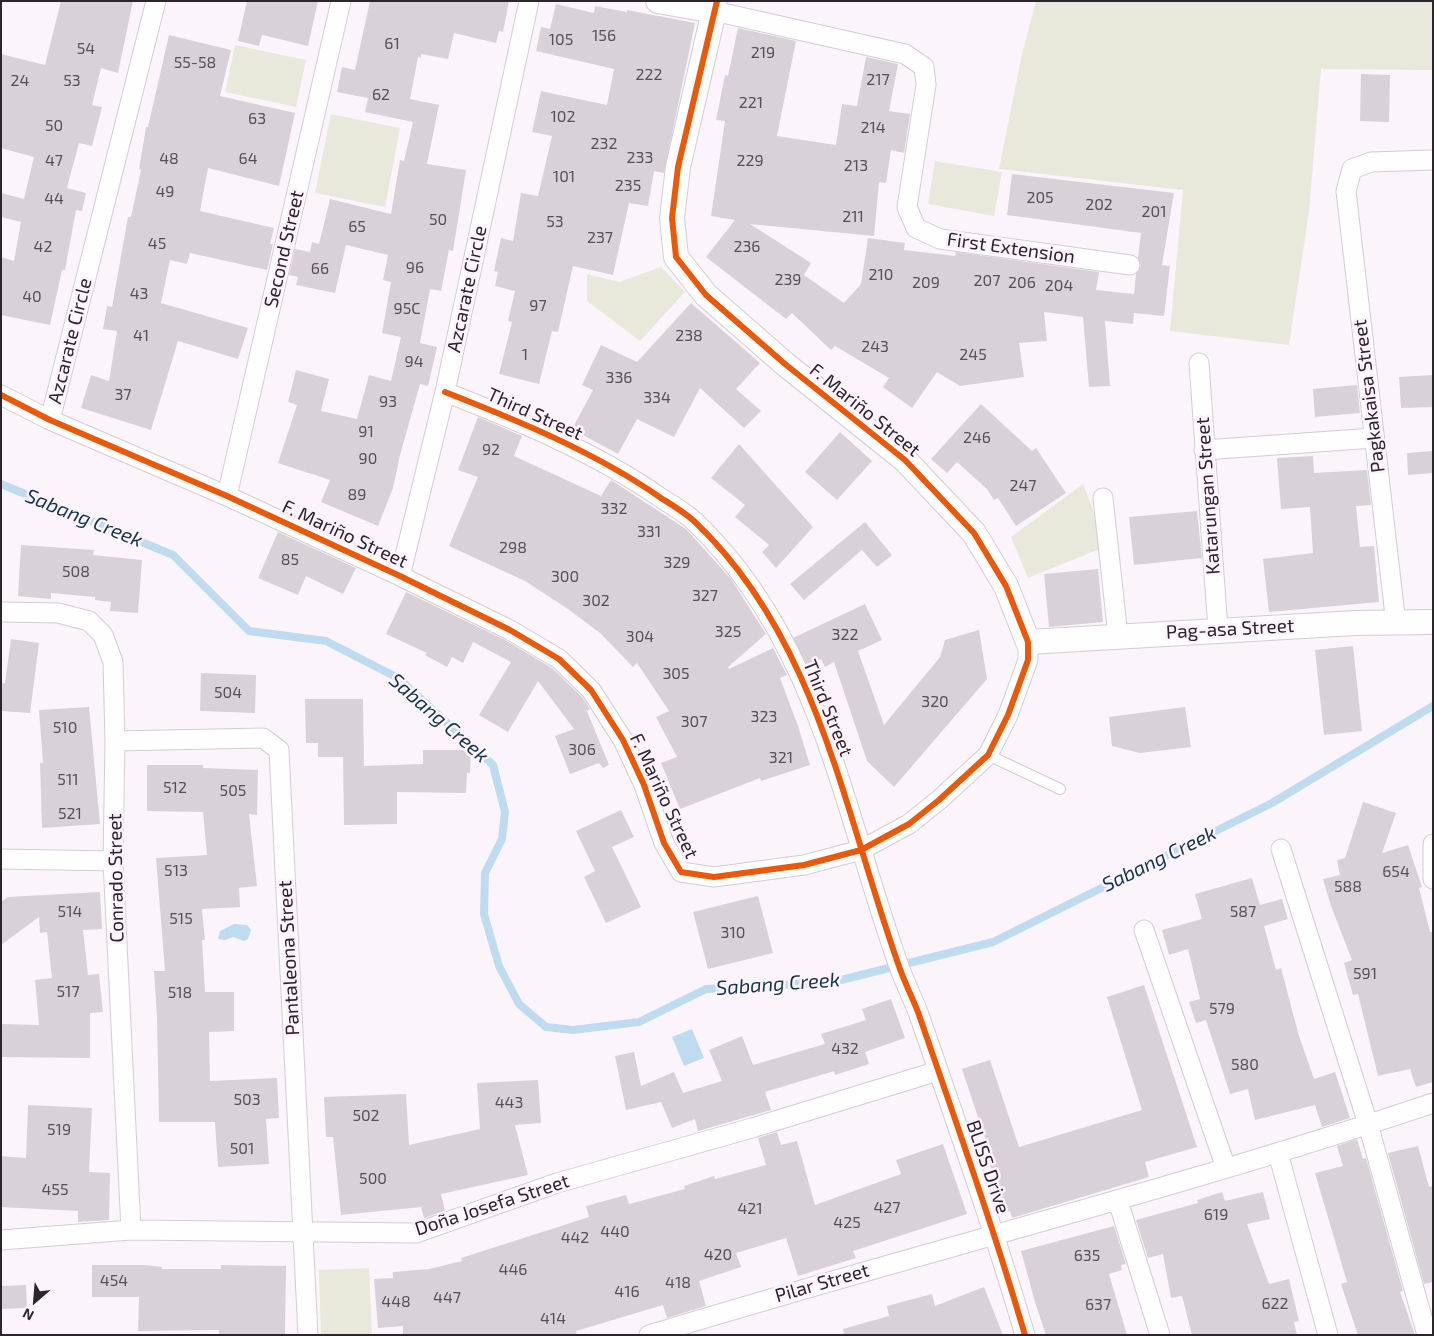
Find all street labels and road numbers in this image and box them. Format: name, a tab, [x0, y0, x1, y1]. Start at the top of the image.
street label: Second Street	[259, 188, 309, 310]
street label: Azcarate Circle	[442, 224, 492, 354]
street label: First Extension	[946, 228, 1076, 268]
street label: Azcarate Circle	[43, 276, 97, 406]
street label: Pagkakaisa Street	[1348, 318, 1390, 474]
street label: F. Mariño Street	[805, 358, 925, 462]
street label: Third Street	[484, 383, 586, 445]
street label: Katarungan Street	[1191, 416, 1225, 576]
street label: F. Mariño Street	[279, 495, 411, 573]
street label: Pag-asa Street	[1165, 614, 1295, 644]
street label: Third Street	[798, 656, 858, 760]
street label: F. Mariño Street	[625, 730, 703, 862]
street label: Conrado Street	[103, 813, 129, 943]
street label: Pantaleona Street	[274, 880, 304, 1036]
street label: BLISS Drive	[961, 1117, 1015, 1217]
street label: Doña Josefa Street	[412, 1169, 572, 1241]
street label: Pilar Street	[772, 1259, 872, 1307]

